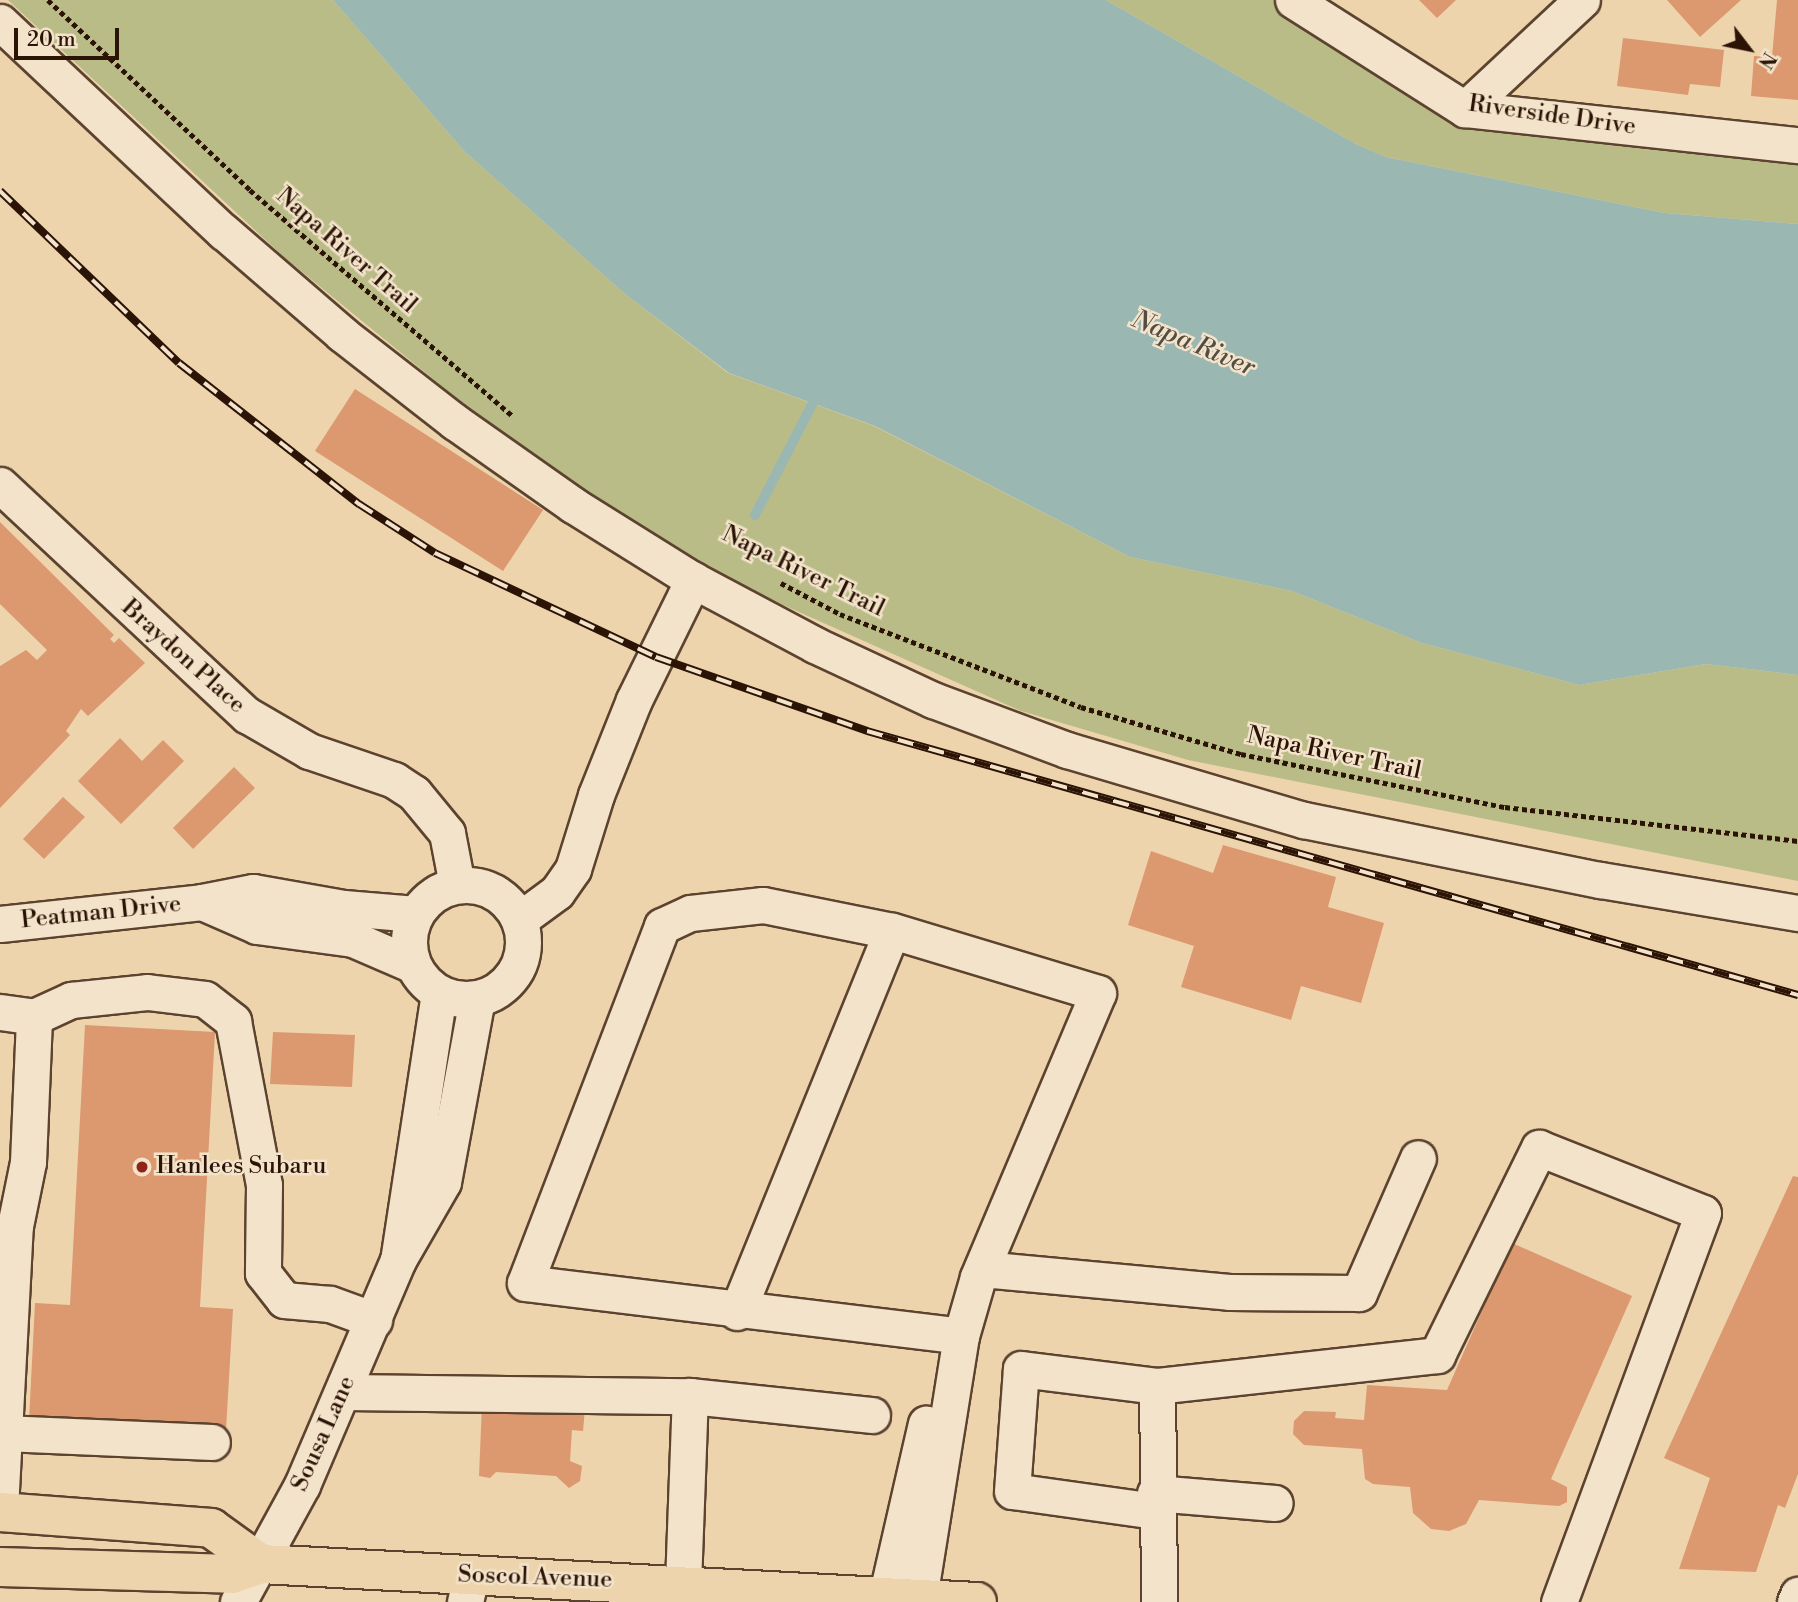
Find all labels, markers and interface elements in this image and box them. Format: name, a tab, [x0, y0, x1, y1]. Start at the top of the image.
scale bar	[18, 14, 122, 58]
north arrow	[1714, 14, 1784, 84]
text: 20 m	[27, 27, 76, 53]
text: N	[1753, 47, 1781, 73]
street label: Riverside Drive	[1466, 90, 1638, 142]
street label: Napa River Trail	[270, 182, 422, 320]
water label: Napa River	[1127, 304, 1259, 384]
street label: Napa River Trail	[717, 520, 889, 624]
street label: Braydon Place	[115, 594, 251, 720]
street label: Napa River Trail	[1244, 721, 1424, 787]
street label: Peatman Drive	[19, 890, 183, 936]
place label: Hanlees Subaru	[156, 1153, 326, 1181]
marker: Hanlees Subaru	[134, 1159, 150, 1175]
street label: Sousa Lane	[286, 1372, 362, 1496]
street label: Soscol Avenue	[457, 1561, 613, 1595]

